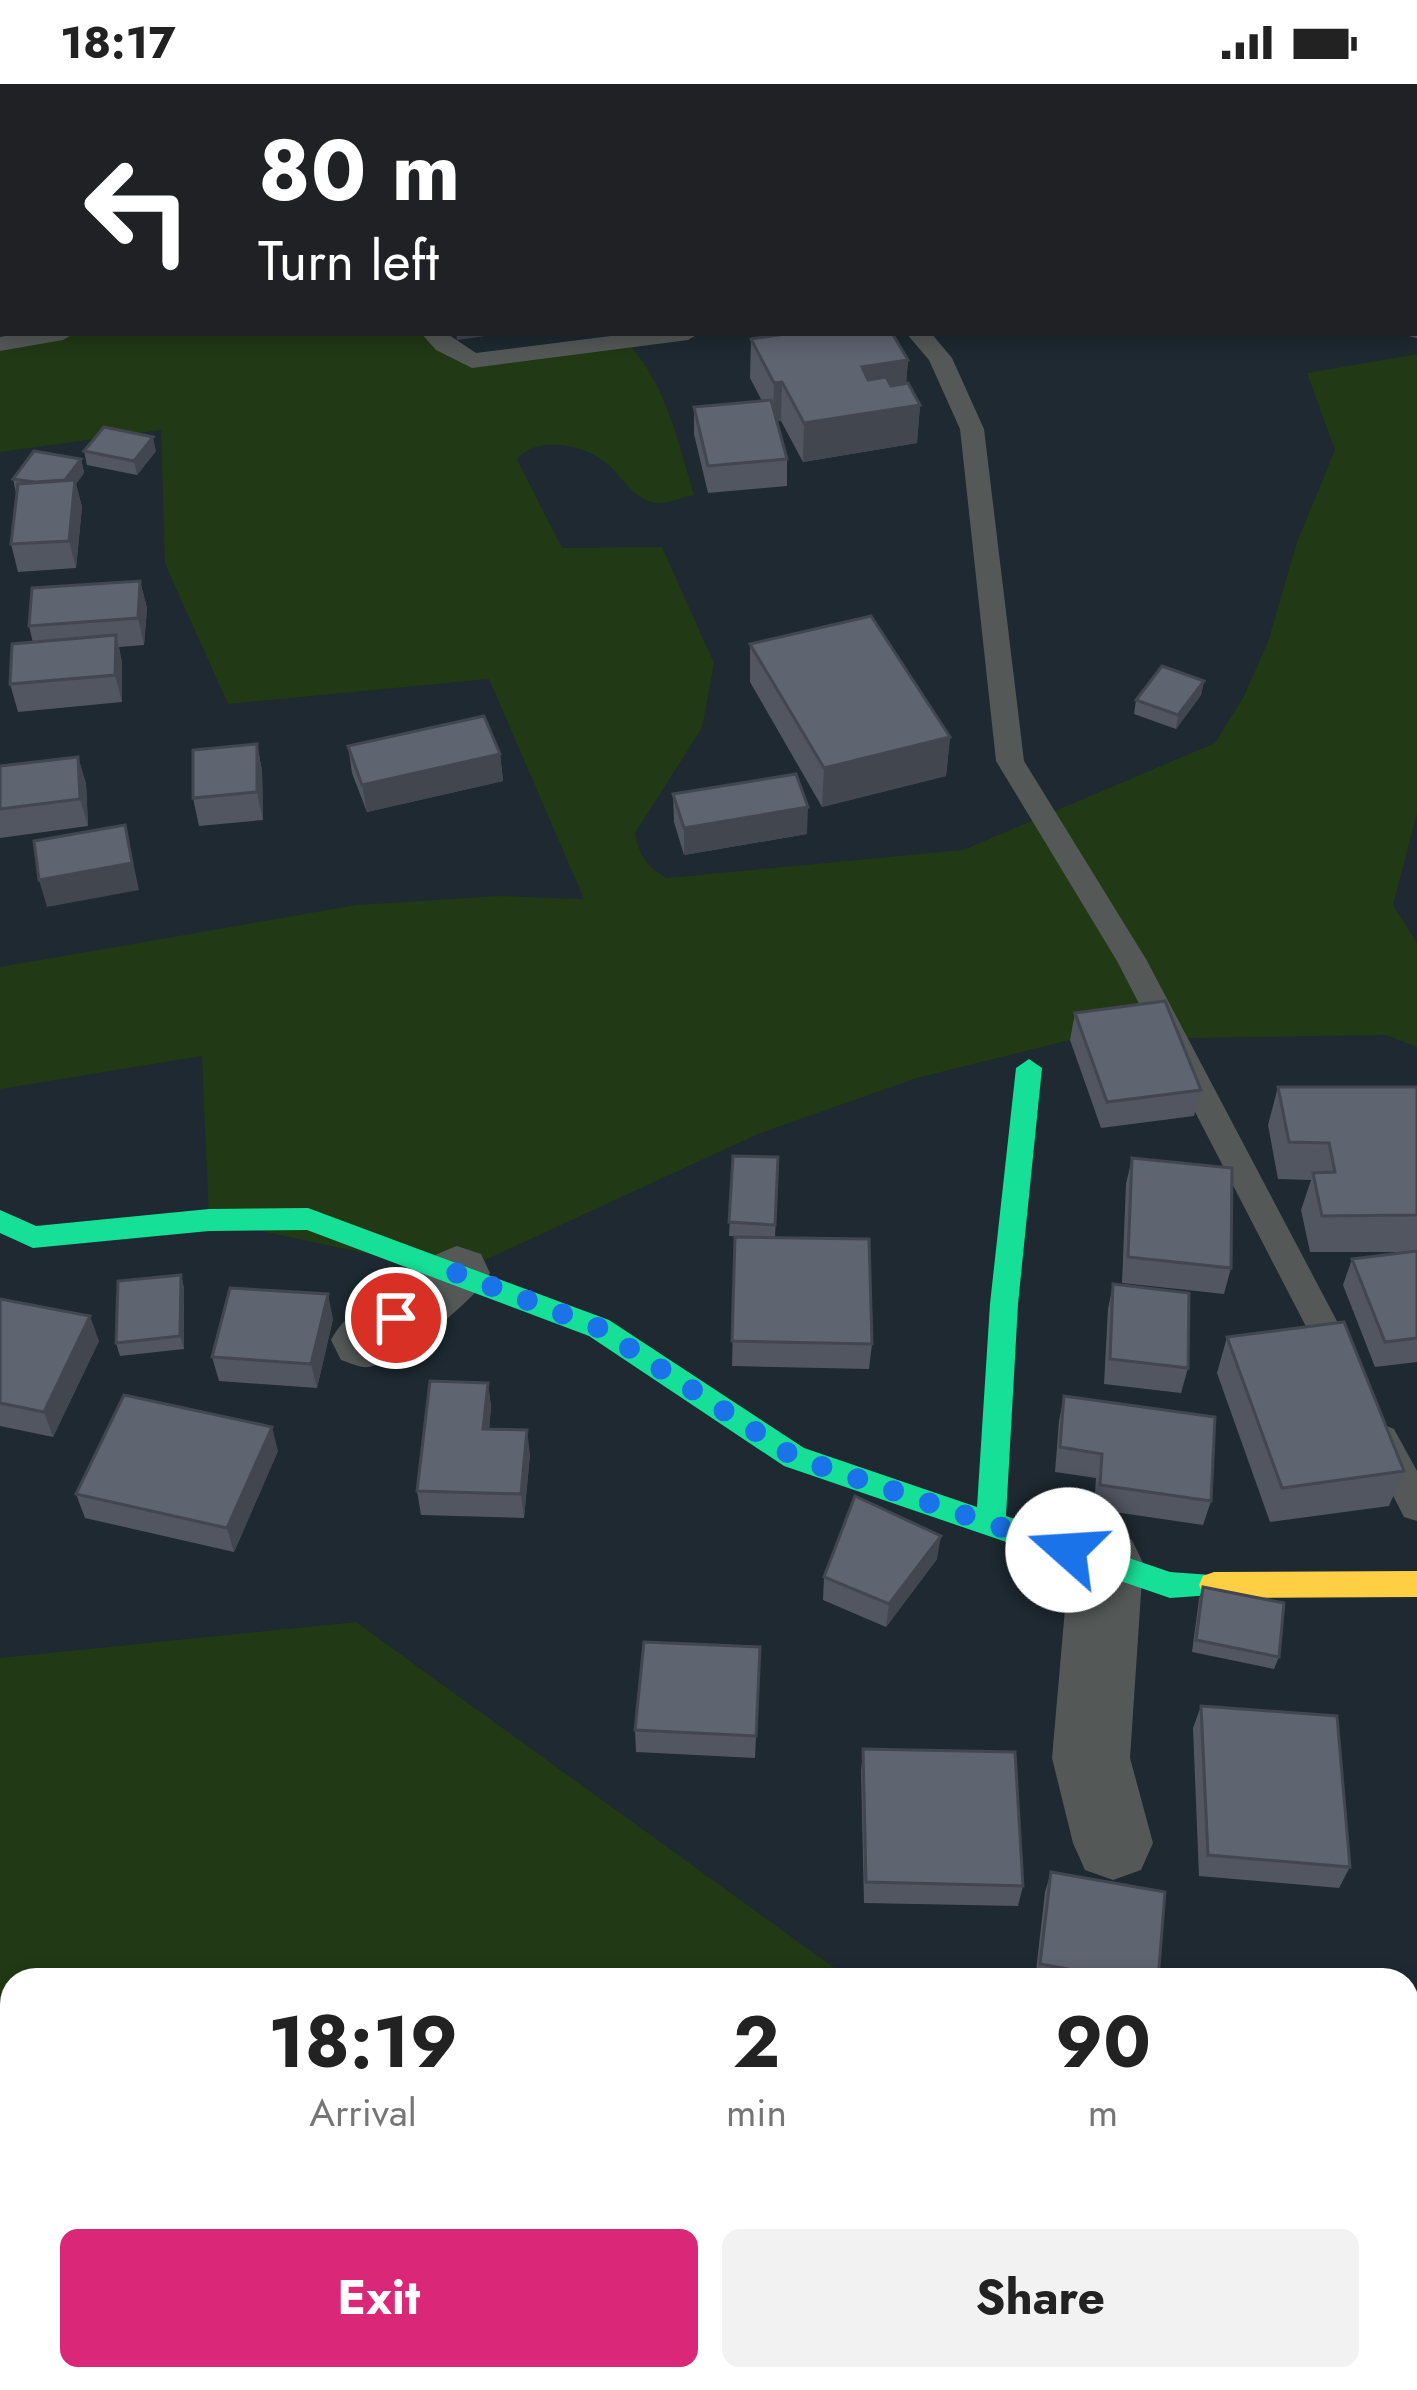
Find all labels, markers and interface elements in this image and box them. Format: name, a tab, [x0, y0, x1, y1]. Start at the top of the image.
text: 18:17	[60, 10, 176, 75]
text: 80 m	[258, 110, 460, 232]
icon: left	[60, 132, 216, 288]
text: Turn left	[258, 222, 439, 300]
pin	[345, 1267, 447, 1369]
icon: arrive	[363, 1285, 429, 1351]
position arrow	[1005, 1487, 1131, 1613]
text: 18:19	[268, 1990, 458, 2094]
text: 2	[733, 1990, 780, 2094]
text: 90	[1055, 1990, 1151, 2094]
text: Arrival	[309, 2084, 417, 2141]
text: min	[726, 2084, 787, 2141]
text: m	[1088, 2084, 1118, 2141]
button: Exit	[60, 2229, 698, 2367]
button: Share	[722, 2229, 1359, 2367]

